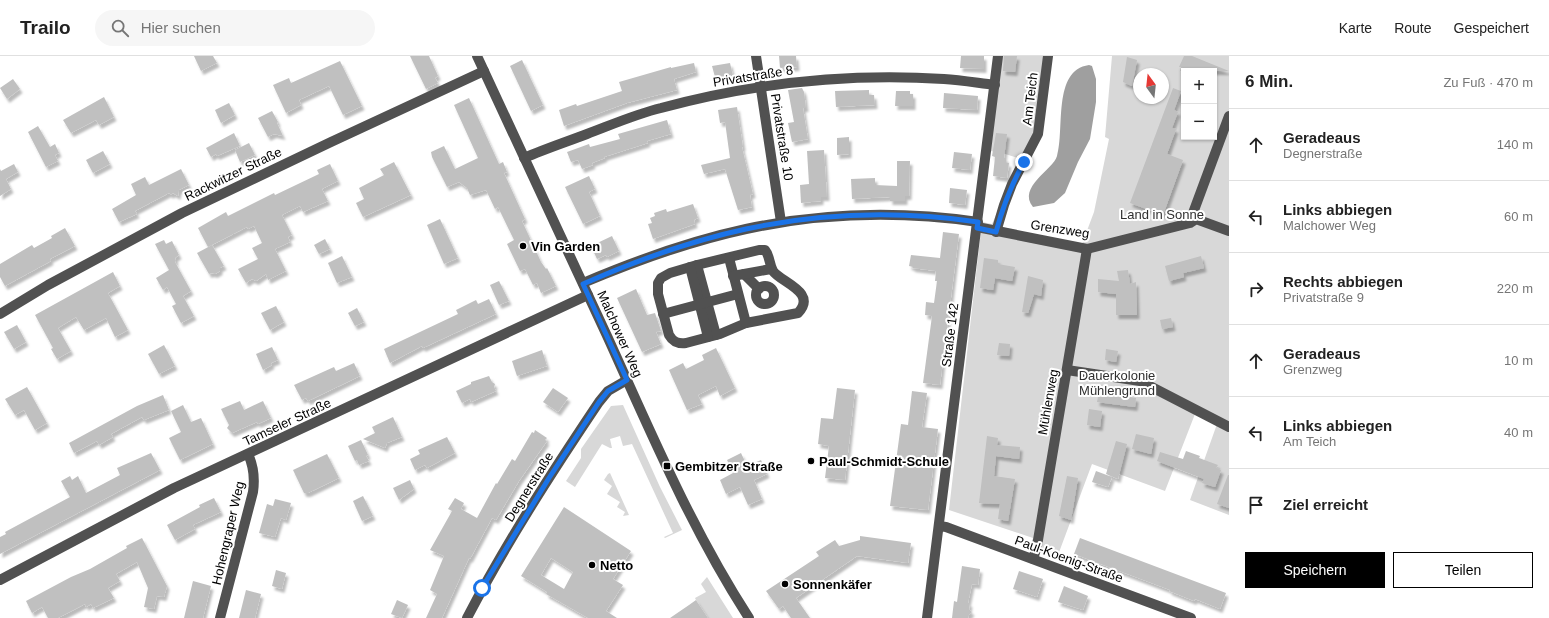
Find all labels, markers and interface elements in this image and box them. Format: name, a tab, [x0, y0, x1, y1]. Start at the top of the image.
search box	[95, 10, 375, 46]
text: Trailo	[20, 17, 71, 38]
icon: search	[109, 17, 131, 39]
text: Hier suchen	[141, 19, 221, 36]
text: Karte	[1339, 20, 1372, 36]
text: Route	[1394, 20, 1432, 36]
text: Gespeichert	[1454, 20, 1529, 36]
street label: Privatstraße 8	[712, 62, 794, 90]
north arrow	[1133, 68, 1169, 104]
map controls	[1181, 68, 1217, 140]
button: +	[1181, 68, 1217, 104]
street label: Am Teich	[1019, 72, 1041, 126]
text: 6 Min.	[1245, 72, 1293, 91]
text: Zu Fuß · 470 m	[1443, 75, 1533, 90]
street label: Privatstraße 10	[768, 92, 796, 182]
button: −	[1181, 104, 1217, 140]
text: Geradeaus	[1283, 129, 1361, 146]
icon: ahead	[1245, 134, 1267, 156]
text: 140 m	[1497, 137, 1533, 152]
street label: Rackwitzer Straße	[182, 144, 284, 204]
text: Degnerstraße	[1283, 146, 1362, 161]
route end	[1015, 153, 1033, 171]
text: Links abbiegen	[1283, 201, 1392, 218]
icon: left	[1245, 206, 1267, 228]
park label: Land in Sonne	[1120, 207, 1204, 222]
text: 60 m	[1504, 209, 1533, 224]
street label: Grenzweg	[1030, 217, 1090, 241]
text: Malchower Weg	[1283, 218, 1376, 233]
place label: Vin Garden	[531, 239, 600, 254]
marker: Vin Garden	[518, 241, 528, 251]
text: Rechts abbiegen	[1283, 273, 1403, 290]
icon: right	[1245, 278, 1267, 300]
text: 220 m	[1497, 281, 1533, 296]
street label: Malchower Weg	[594, 288, 646, 380]
text: Privatstraße 9	[1283, 290, 1364, 305]
street label: Straße 142	[939, 302, 961, 368]
text: Geradeaus	[1283, 345, 1361, 362]
icon: ahead	[1245, 350, 1267, 372]
text: 10 m	[1504, 353, 1533, 368]
text: Grenzweg	[1283, 362, 1342, 377]
street label: Mühlenweg	[1035, 368, 1061, 436]
park label: Dauerkolonie Mühlengrund	[1079, 368, 1155, 398]
street label: Tamseler Straße	[241, 395, 333, 449]
text: Links abbiegen	[1283, 417, 1392, 434]
icon: left	[1245, 422, 1267, 444]
text: 40 m	[1504, 425, 1533, 440]
text: Am Teich	[1283, 434, 1336, 449]
street label: Degnerstraße	[502, 449, 556, 525]
place label: Paul-Schmidt-Schule	[819, 454, 949, 469]
marker: Paul-Schmidt-Schule	[806, 456, 816, 466]
place label: Gembitzer Straße	[675, 459, 783, 474]
marker: Gembitzer Straße	[662, 461, 672, 471]
street label: Hohengraper Weg	[209, 480, 247, 586]
icon: arrive	[1245, 494, 1267, 516]
text: Ziel erreicht	[1283, 496, 1368, 513]
street label: Paul-Koenig-Straße	[1013, 532, 1125, 586]
button: Speichern	[1245, 552, 1385, 588]
button: Teilen	[1393, 552, 1533, 588]
place label: Netto	[600, 558, 633, 573]
marker: Netto	[587, 560, 597, 570]
place label: Sonnenkäfer	[793, 577, 872, 592]
route start	[473, 579, 491, 597]
marker: Sonnenkäfer	[780, 579, 790, 589]

